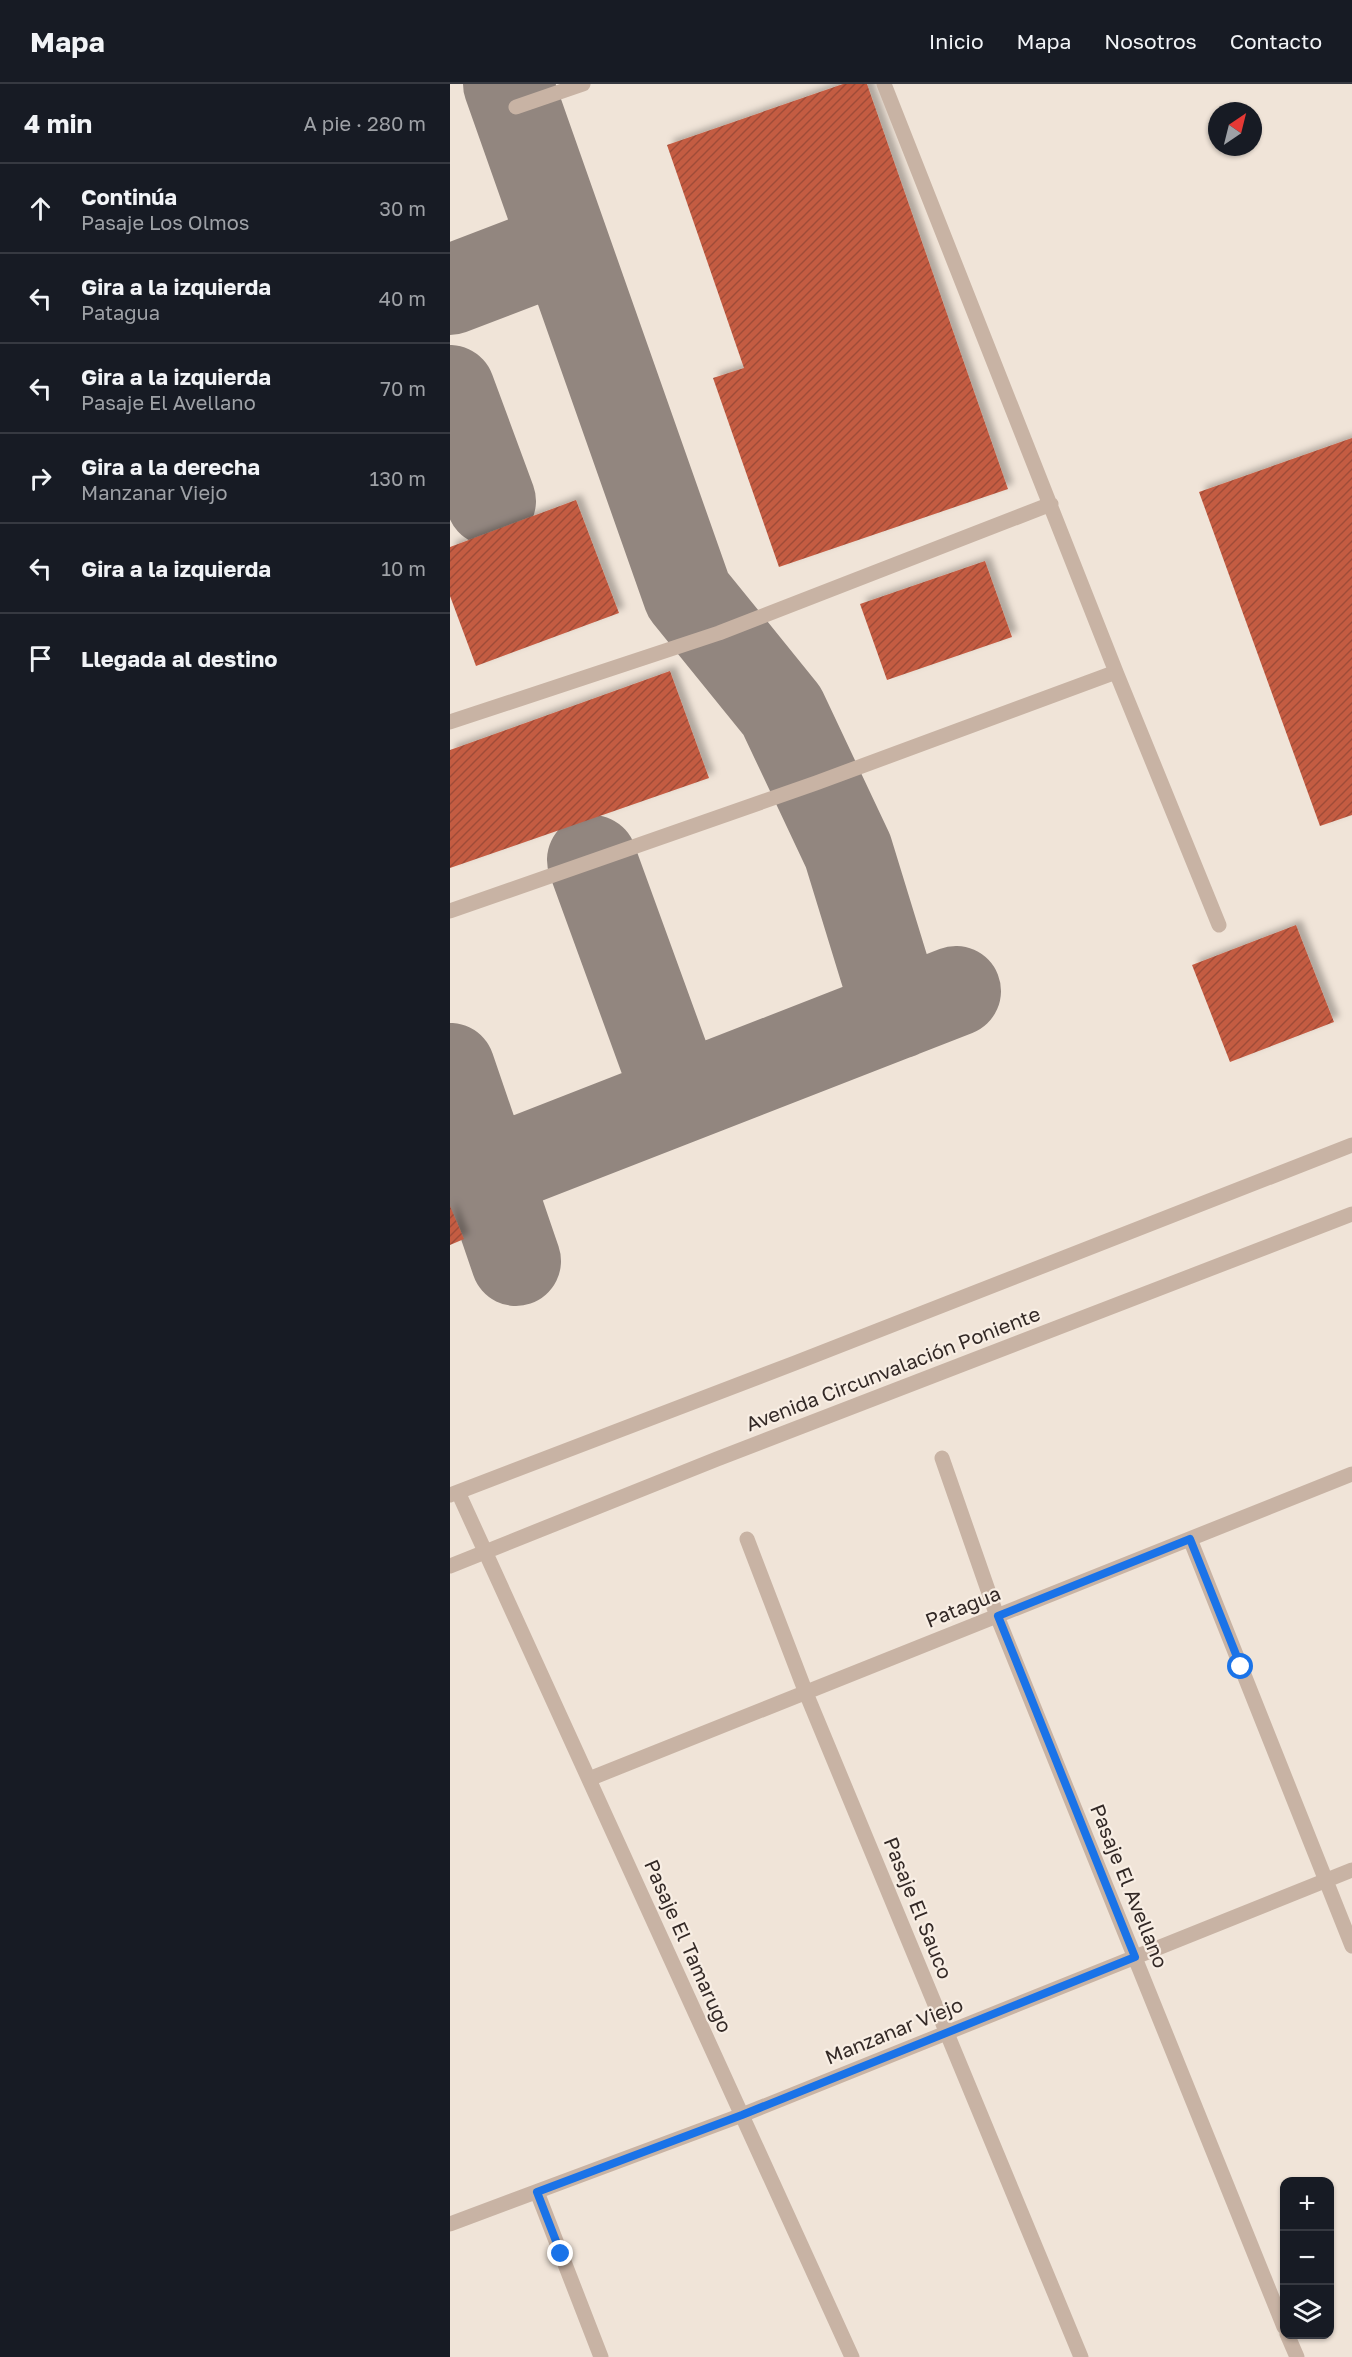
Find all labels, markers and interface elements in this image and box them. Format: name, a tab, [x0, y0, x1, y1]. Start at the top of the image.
text: Mapa	[30, 25, 105, 58]
text: Inicio	[929, 28, 984, 54]
text: Mapa	[1017, 28, 1071, 54]
text: Nosotros	[1104, 28, 1197, 54]
text: Contacto	[1230, 28, 1322, 54]
north arrow	[1208, 102, 1262, 156]
text: 4 min	[24, 108, 92, 139]
text: A pie · 280 m	[303, 111, 426, 135]
text: Continúa	[81, 183, 177, 210]
icon: ahead	[24, 192, 57, 225]
text: 30 m	[379, 196, 426, 220]
text: Pasaje Los Olmos	[81, 210, 249, 234]
text: Gira a la izquierda	[81, 273, 271, 300]
icon: left	[24, 282, 57, 315]
text: 40 m	[379, 286, 426, 310]
text: Patagua	[81, 300, 160, 324]
text: Gira a la izquierda	[81, 363, 271, 390]
icon: left	[24, 372, 57, 405]
text: 70 m	[380, 376, 426, 400]
text: Pasaje El Avellano	[81, 390, 256, 414]
text: Gira a la derecha	[81, 453, 260, 480]
icon: right	[24, 462, 57, 495]
text: 130 m	[370, 466, 426, 490]
text: Manzanar Viejo	[81, 480, 227, 504]
icon: left	[24, 552, 57, 585]
text: Gira a la izquierda	[81, 555, 271, 582]
text: 10 m	[381, 556, 426, 580]
icon: arrive	[24, 642, 57, 675]
text: Llegada al destino	[81, 645, 278, 672]
street label: Avenida Circunvalación Poniente	[742, 1301, 1043, 1435]
street label: Patagua	[922, 1580, 1004, 1632]
route start	[1227, 1653, 1253, 1679]
street label: Pasaje El Avellano	[1086, 1800, 1174, 1971]
street label: Pasaje El Sauco	[880, 1833, 958, 1982]
street label: Pasaje El Tamarugo	[640, 1855, 738, 2036]
street label: Manzanar Viejo	[821, 1992, 966, 2069]
map controls	[1280, 2177, 1334, 2339]
button: +	[1280, 2177, 1334, 2231]
button: −	[1280, 2231, 1334, 2285]
route end	[547, 2240, 573, 2266]
button: layers	[1280, 2285, 1334, 2339]

